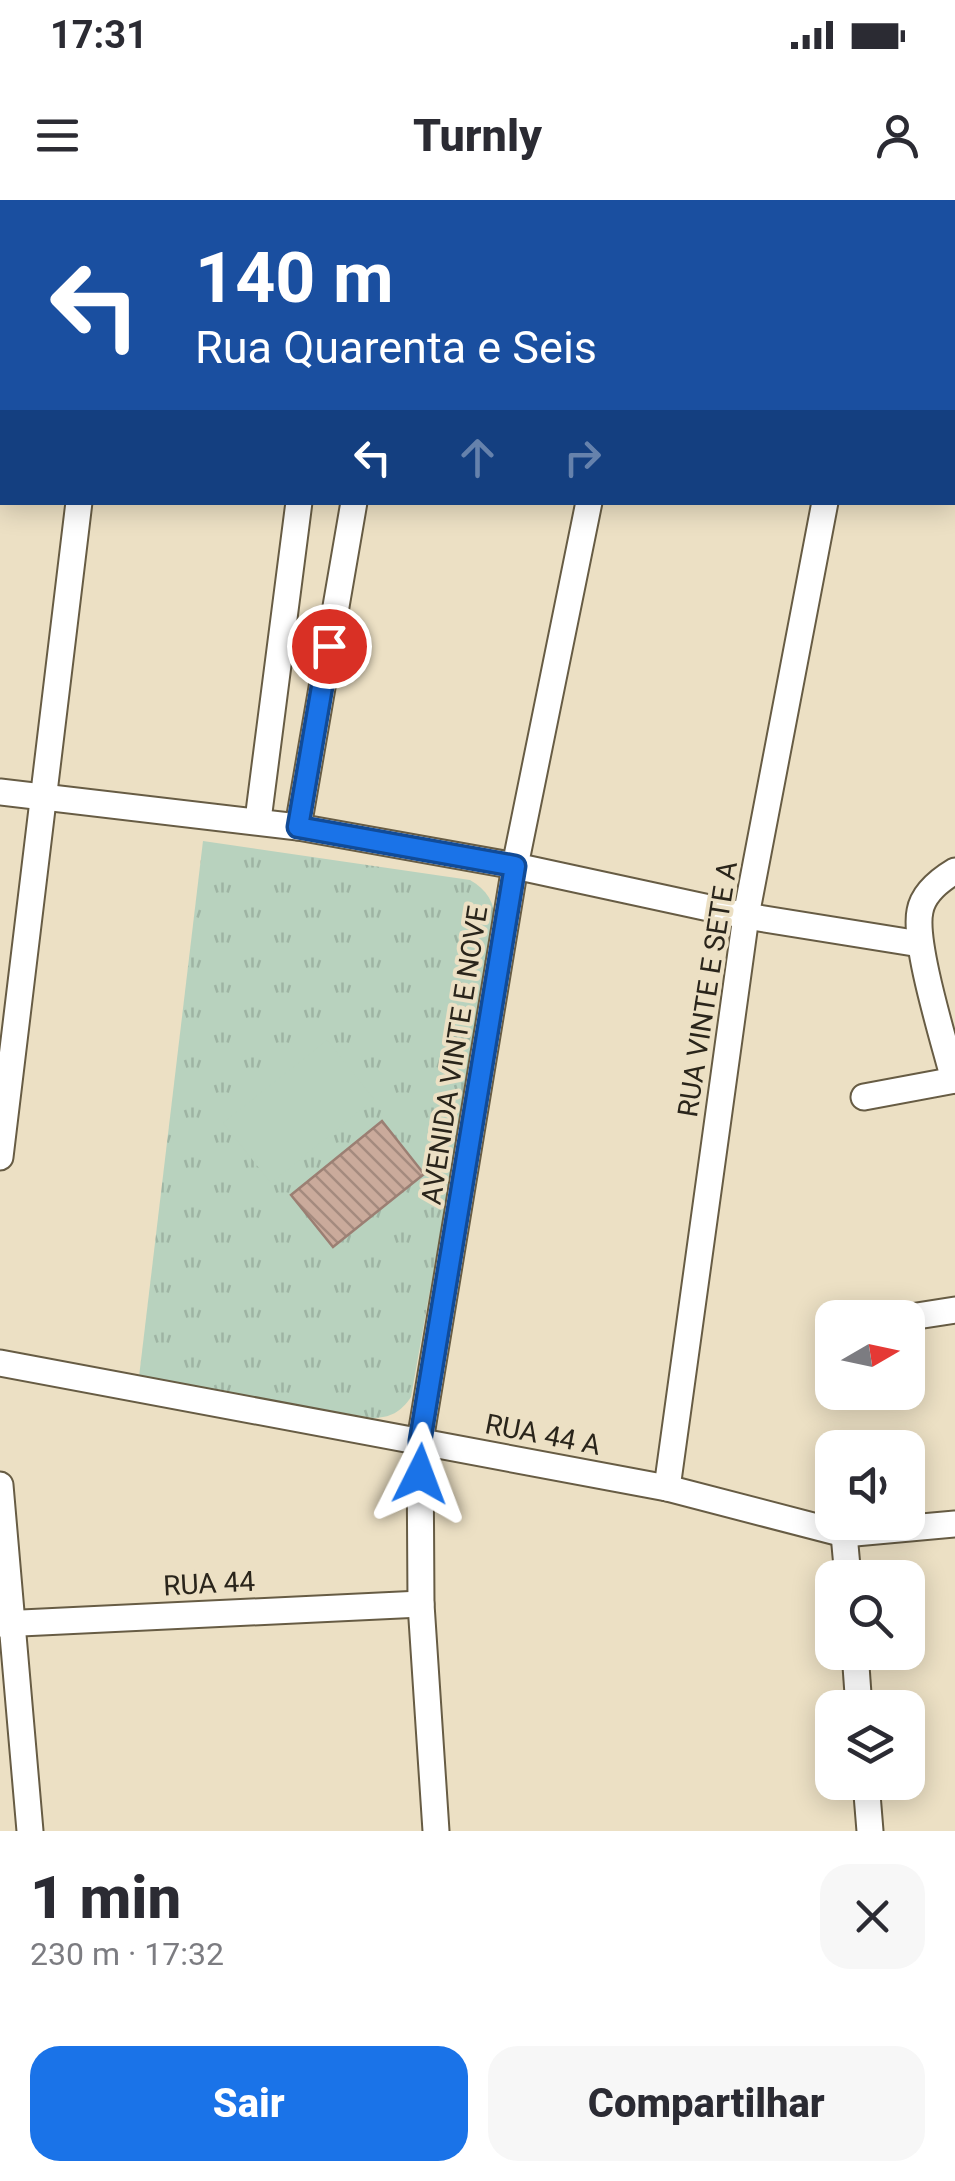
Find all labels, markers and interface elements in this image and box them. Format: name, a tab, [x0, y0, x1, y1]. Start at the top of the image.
text: 17:31	[50, 13, 148, 57]
icon: menu	[30, 108, 85, 163]
icon: person	[870, 108, 925, 163]
text: Turnly	[413, 109, 542, 162]
text: 140 m	[195, 237, 394, 319]
icon: left	[30, 240, 160, 370]
text: Rua Quarenta e Seis	[195, 321, 597, 374]
icon: left	[345, 430, 400, 485]
icon: ahead	[450, 430, 505, 485]
icon: right	[555, 430, 610, 485]
pin	[287, 604, 372, 689]
icon: arrive	[302, 619, 357, 674]
street label: RUA VINTE E SETE A	[671, 859, 744, 1119]
street label: AVENIDA VINTE E NOVE	[415, 903, 494, 1207]
north arrow	[815, 1300, 925, 1410]
map controls	[815, 1300, 925, 1800]
street label: RUA 44 A	[482, 1407, 603, 1462]
position arrow	[368, 1422, 472, 1526]
button: sound	[815, 1430, 925, 1540]
button: search	[815, 1560, 925, 1670]
street label: RUA 44	[162, 1565, 256, 1602]
button: layers	[815, 1690, 925, 1800]
text: 1 min	[30, 1862, 181, 1933]
button: close	[820, 1864, 925, 1969]
text: 230 m · 17:32	[30, 1935, 224, 1973]
button: Sair	[30, 2046, 468, 2161]
button: Compartilhar	[488, 2046, 925, 2161]

